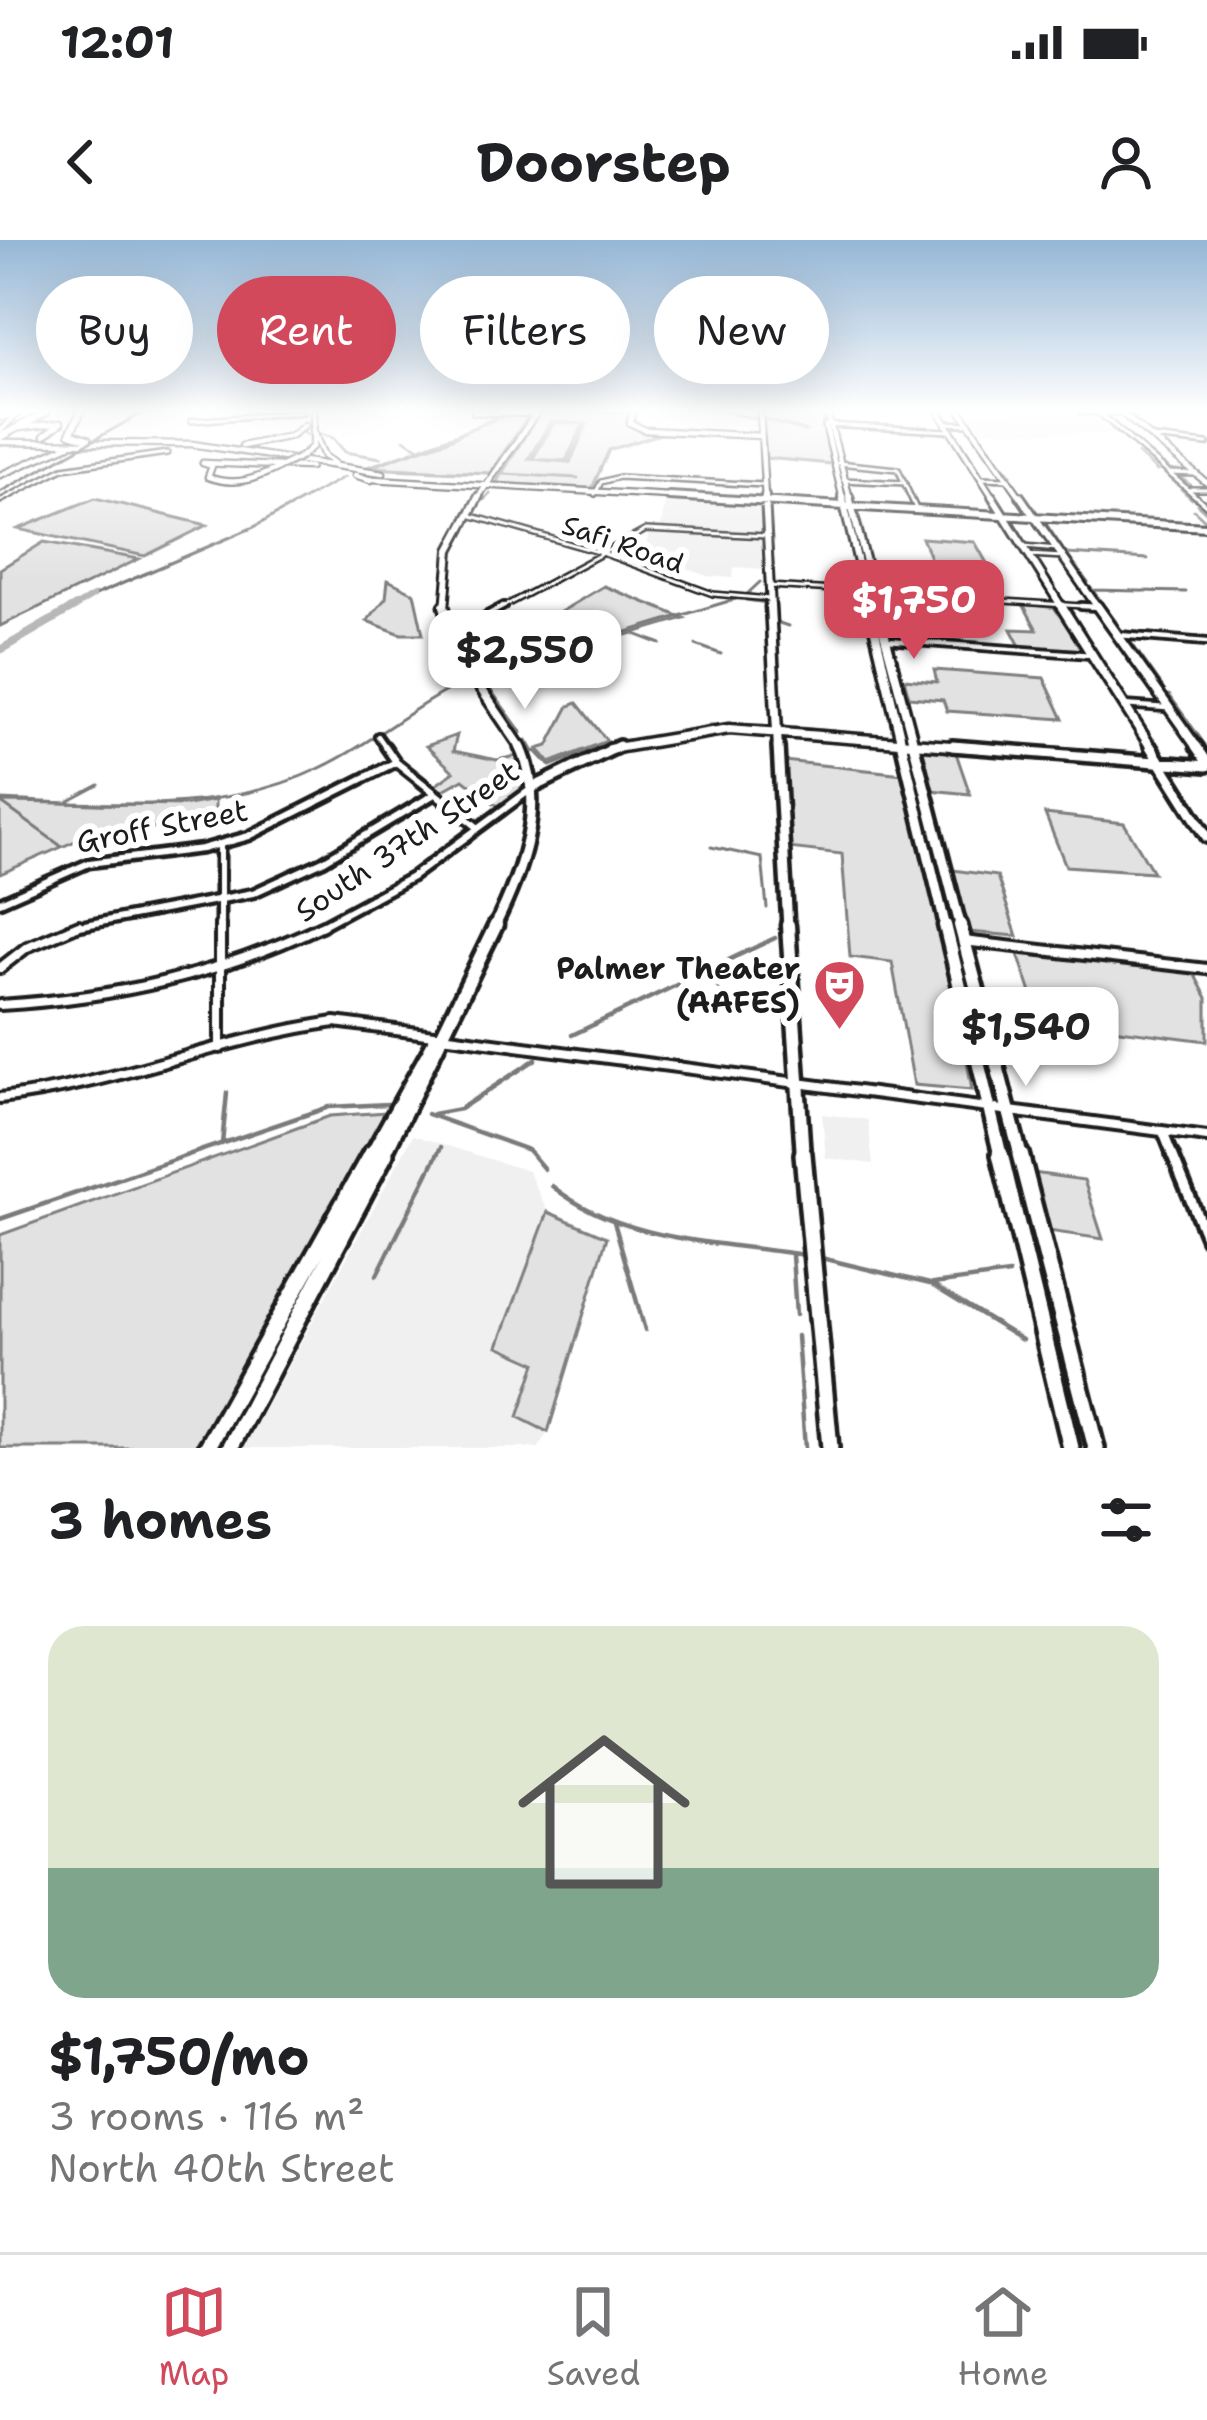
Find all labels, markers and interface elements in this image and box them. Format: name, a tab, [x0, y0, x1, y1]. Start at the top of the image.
text: 12:01	[60, 12, 174, 72]
text: Doorstep	[476, 126, 731, 198]
icon: back	[48, 129, 114, 195]
icon: person	[1093, 129, 1159, 195]
chip: Buy	[36, 276, 193, 384]
chip: Rent	[217, 276, 396, 384]
chip: Filters	[420, 276, 630, 384]
chip: New	[654, 276, 829, 384]
street label: Safi Road	[557, 506, 689, 582]
pin: $1,750	[816, 560, 1012, 662]
text: $1,750	[851, 573, 977, 625]
pin: $2,550	[427, 610, 623, 712]
text: $2,550	[455, 623, 595, 675]
street label: South 37th Street	[287, 751, 527, 931]
street label: Groff Street	[73, 789, 251, 863]
place label: Palmer Theater (AAFES)	[556, 948, 800, 1023]
theatre icon: Palmer Theater (AAFES)	[811, 957, 867, 1031]
pin: $1,540	[928, 987, 1124, 1089]
text: $1,540	[961, 1000, 1091, 1052]
text: 3 homes	[48, 1486, 272, 1554]
icon: filters	[1093, 1487, 1159, 1553]
icon: home	[496, 1704, 712, 1920]
text: $1,750/mo	[48, 2022, 310, 2090]
text: 3 rooms · 116 m²	[48, 2090, 365, 2142]
text: North 40th Street	[48, 2142, 395, 2194]
tab: Map	[159, 2279, 229, 2396]
tab: Saved	[547, 2279, 640, 2396]
tab: Home	[958, 2279, 1048, 2396]

